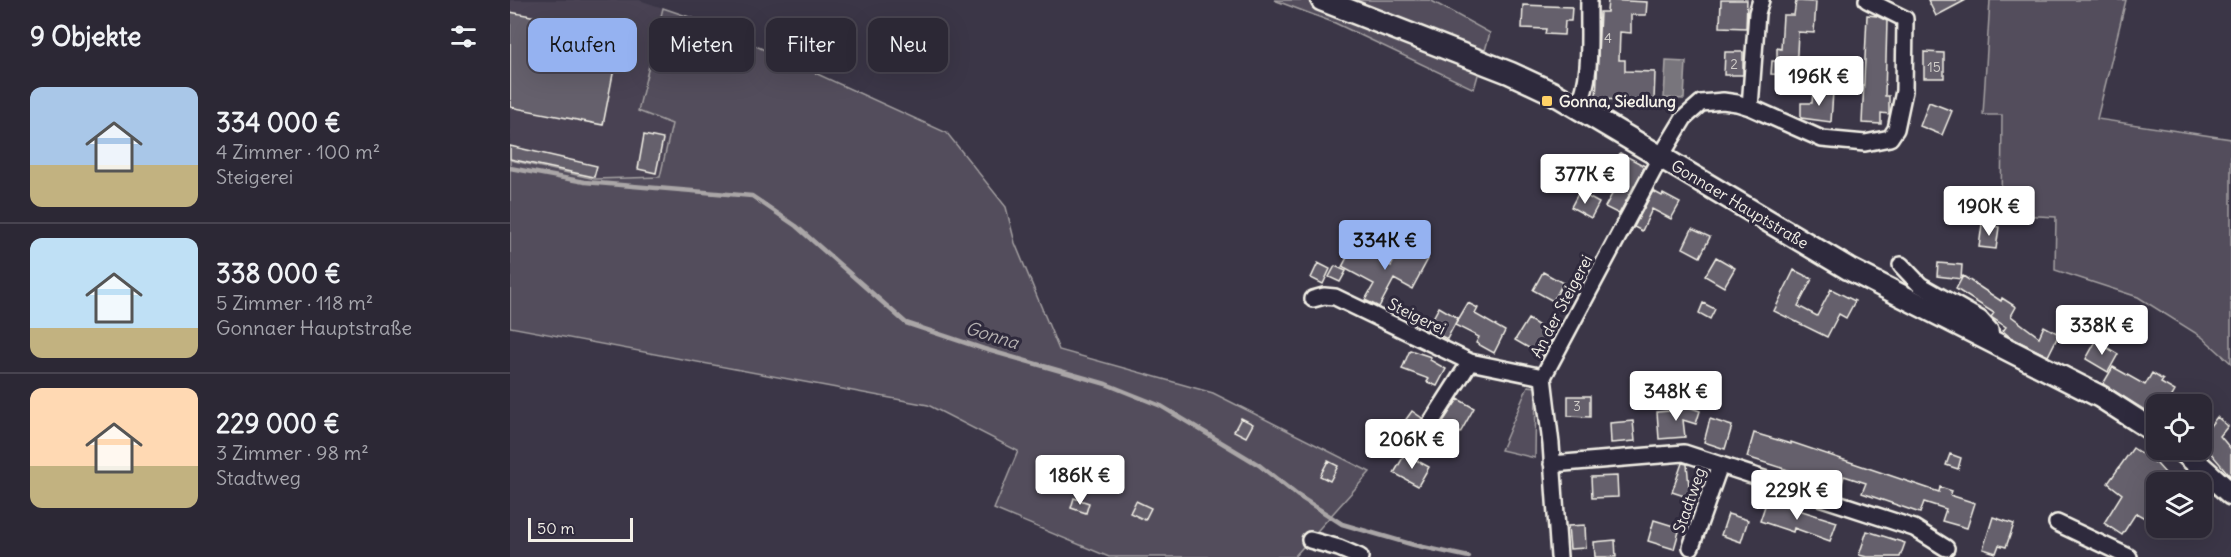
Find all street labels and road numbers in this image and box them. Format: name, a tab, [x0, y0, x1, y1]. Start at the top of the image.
street label: Gonnaer Hauptstraße	[1668, 155, 1812, 253]
street label: An der Steigerei	[1526, 251, 1596, 361]
street label: Steigerei	[1385, 293, 1449, 339]
street label: Stadtweg	[1668, 465, 1710, 535]

